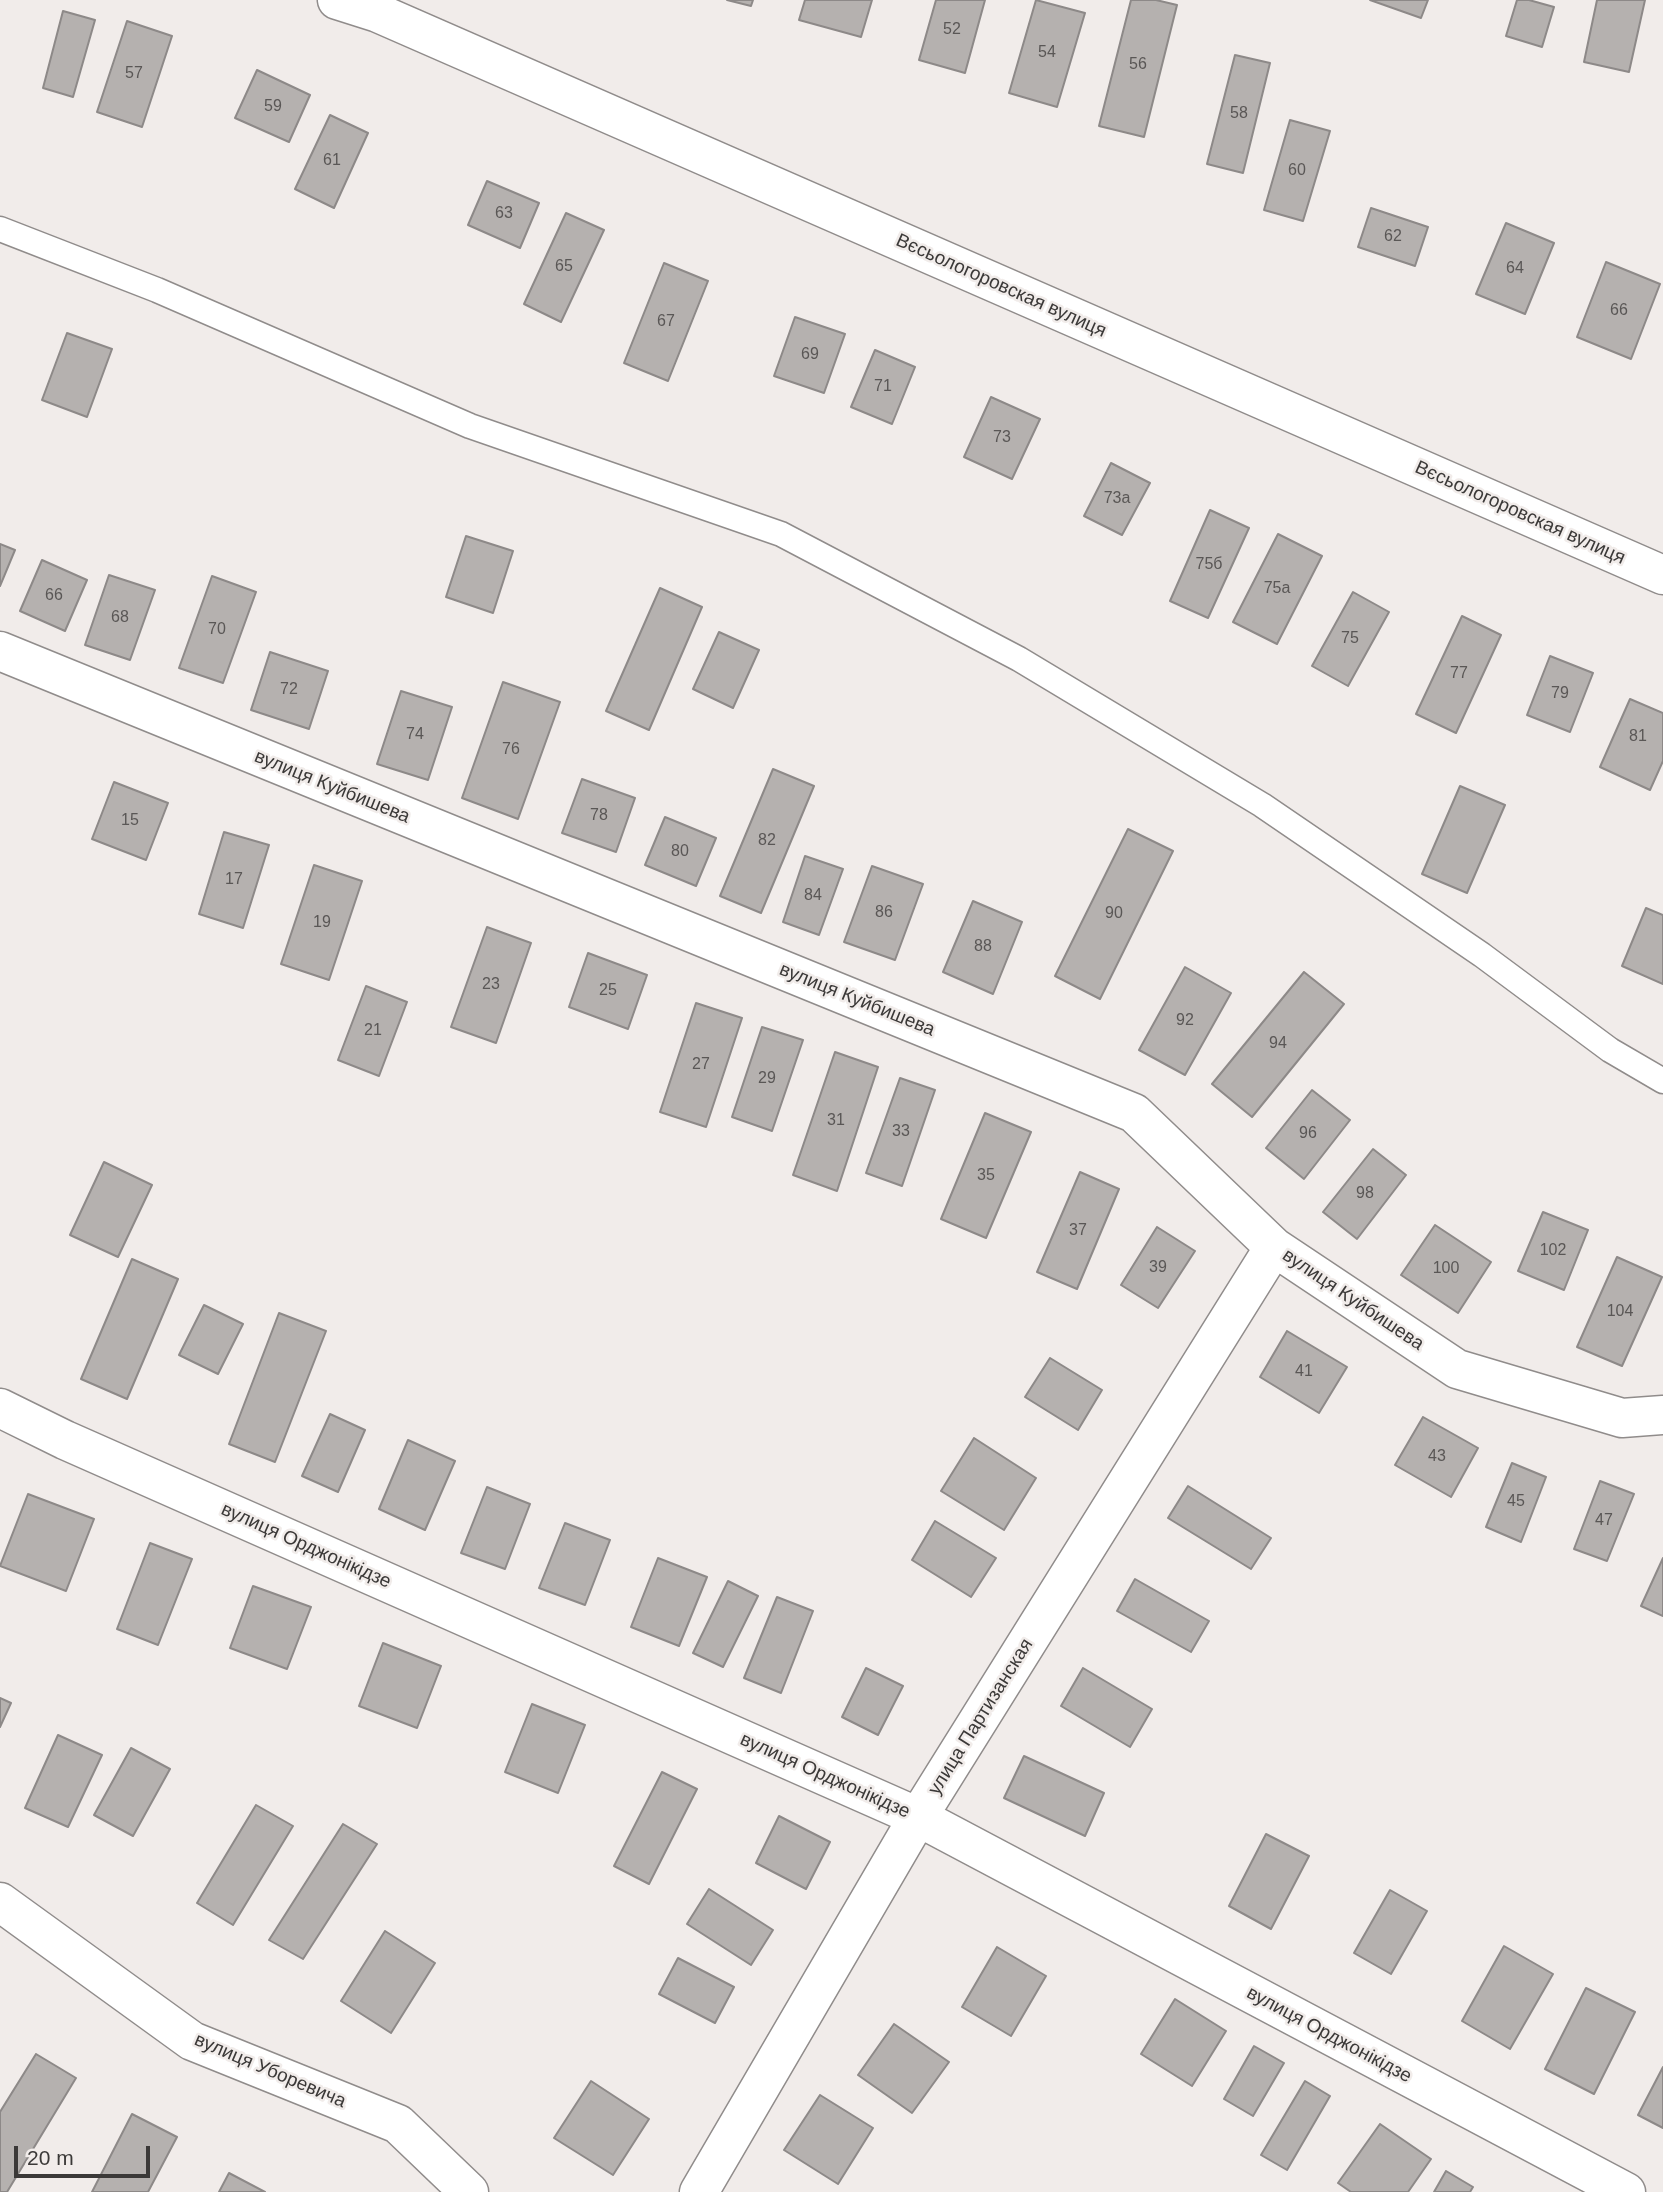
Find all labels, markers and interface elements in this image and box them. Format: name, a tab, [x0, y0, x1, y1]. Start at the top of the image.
house number: 52	[943, 20, 961, 40]
house number: 54	[1038, 43, 1056, 63]
house number: 56	[1129, 55, 1147, 75]
house number: 57	[125, 64, 143, 84]
house number: 59	[264, 97, 282, 117]
house number: 58	[1230, 104, 1248, 124]
house number: 61	[323, 151, 341, 171]
house number: 60	[1288, 161, 1306, 181]
house number: 63	[495, 204, 513, 224]
house number: 62	[1384, 227, 1402, 247]
street label: Вєсьологоровская вулиця	[892, 229, 1110, 343]
house number: 65	[555, 257, 573, 277]
house number: 64	[1506, 259, 1524, 279]
house number: 66	[1610, 301, 1628, 321]
house number: 67	[657, 312, 675, 332]
house number: 69	[801, 345, 819, 365]
house number: 71	[874, 377, 892, 397]
house number: 73	[993, 428, 1011, 448]
street label: Вєсьологоровская вулиця	[1411, 456, 1629, 570]
house number: 73а	[1104, 489, 1130, 509]
house number: 75б	[1196, 555, 1222, 575]
house number: 75а	[1264, 579, 1290, 599]
house number: 66	[45, 586, 63, 606]
house number: 68	[111, 608, 129, 628]
house number: 70	[208, 620, 226, 640]
house number: 75	[1341, 629, 1359, 649]
house number: 77	[1450, 664, 1468, 684]
house number: 72	[280, 680, 298, 700]
house number: 79	[1551, 684, 1569, 704]
house number: 74	[406, 725, 424, 745]
house number: 81	[1629, 727, 1647, 747]
house number: 76	[502, 740, 520, 760]
street label: вулиця Куйбишева	[251, 745, 413, 829]
house number: 78	[590, 806, 608, 826]
house number: 15	[121, 811, 139, 831]
house number: 82	[758, 831, 776, 851]
house number: 80	[671, 842, 689, 862]
house number: 17	[225, 870, 243, 890]
house number: 84	[804, 886, 822, 906]
house number: 86	[875, 903, 893, 923]
house number: 90	[1105, 904, 1123, 924]
house number: 19	[313, 913, 331, 933]
house number: 88	[974, 937, 992, 957]
street label: вулиця Куйбишева	[776, 958, 938, 1042]
house number: 23	[482, 975, 500, 995]
house number: 25	[599, 981, 617, 1001]
house number: 92	[1176, 1011, 1194, 1031]
house number: 21	[364, 1021, 382, 1041]
house number: 94	[1269, 1034, 1287, 1054]
house number: 27	[692, 1055, 710, 1075]
house number: 29	[758, 1069, 776, 1089]
house number: 31	[827, 1111, 845, 1131]
house number: 33	[892, 1122, 910, 1142]
house number: 96	[1299, 1124, 1317, 1144]
house number: 35	[977, 1166, 995, 1186]
house number: 98	[1356, 1184, 1374, 1204]
house number: 37	[1069, 1221, 1087, 1241]
house number: 102	[1540, 1241, 1566, 1261]
street label: вулиця Куйбишева	[1278, 1244, 1428, 1356]
house number: 39	[1149, 1258, 1167, 1278]
house number: 100	[1433, 1259, 1459, 1279]
house number: 104	[1607, 1302, 1633, 1322]
house number: 41	[1295, 1362, 1313, 1382]
house number: 43	[1428, 1447, 1446, 1467]
house number: 45	[1507, 1492, 1525, 1512]
street label: вулиця Орджонікідзе	[218, 1498, 394, 1594]
house number: 47	[1595, 1511, 1613, 1531]
street label: улица Партизанская	[924, 1635, 1038, 1799]
street label: вулиця Орджонікідзе	[737, 1728, 913, 1824]
street label: вулиця Орджонікідзе	[1243, 1982, 1415, 2088]
street label: вулиця Уборевича	[191, 2029, 349, 2113]
scale bar	[18, 2132, 154, 2176]
text: 20 m	[27, 2146, 74, 2169]

